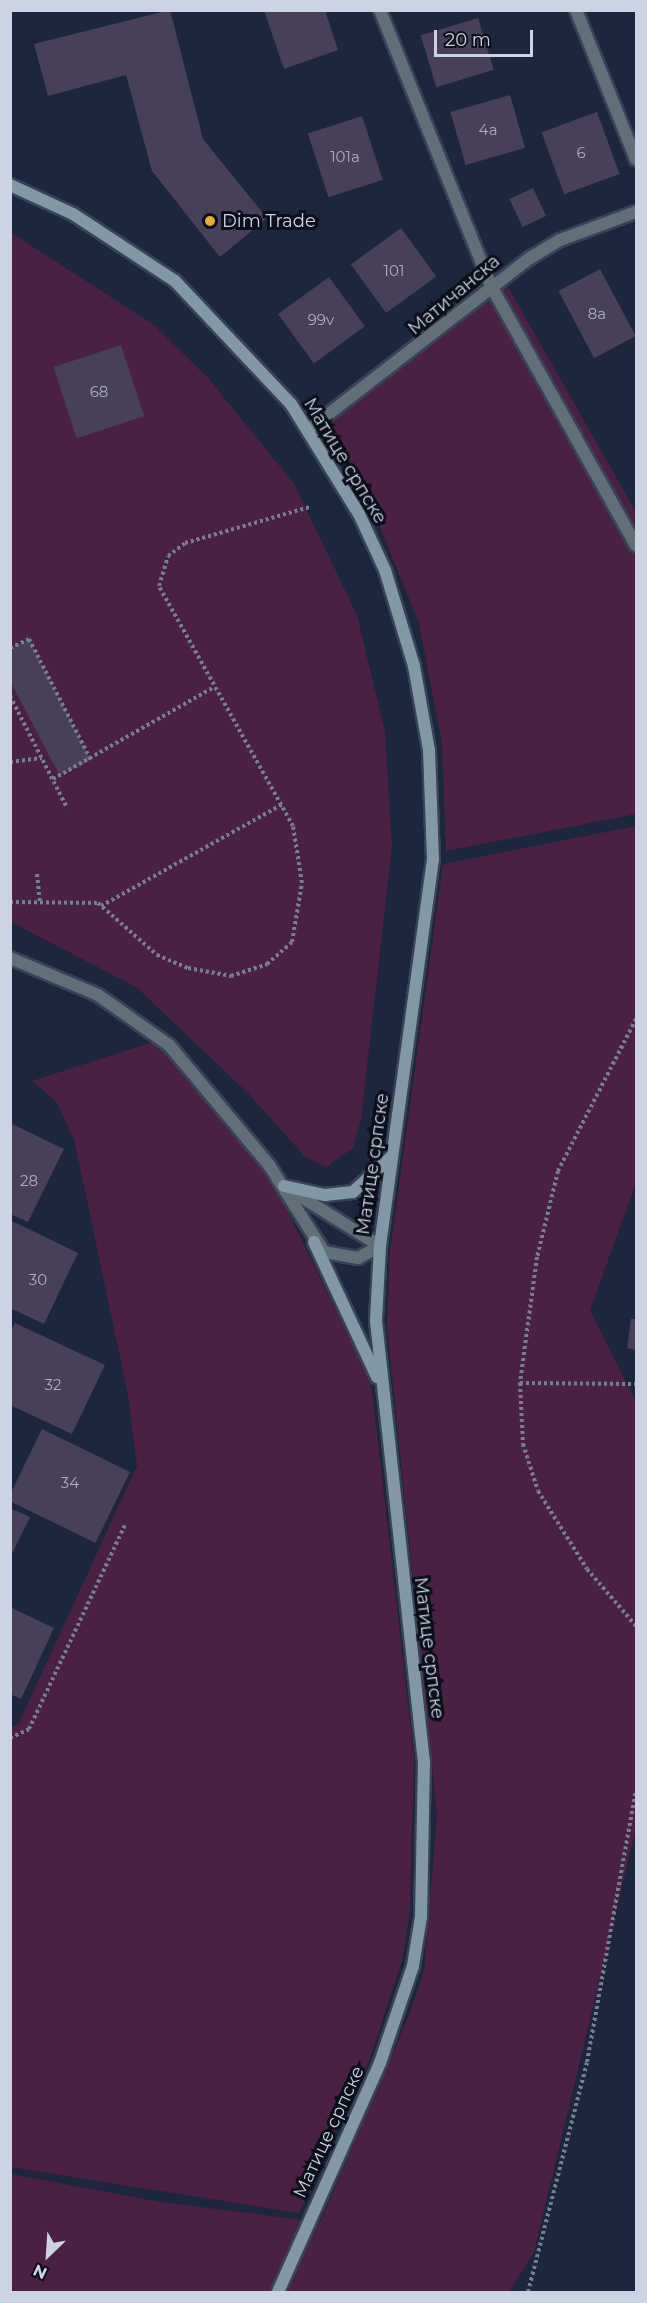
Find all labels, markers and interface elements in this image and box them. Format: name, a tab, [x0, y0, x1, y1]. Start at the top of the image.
scale bar	[437, 18, 536, 56]
text: 20 m	[445, 29, 491, 51]
house number: 4a	[478, 121, 498, 139]
house number: 6	[576, 144, 586, 162]
house number: 101a	[330, 148, 360, 166]
place label: Dim Trade	[222, 210, 316, 232]
marker: Dim Trade	[203, 214, 217, 228]
street label: Матичанска	[404, 250, 504, 340]
house number: 101	[384, 262, 404, 280]
house number: 8a	[588, 305, 606, 323]
house number: 99v	[308, 311, 334, 329]
house number: 68	[90, 383, 108, 401]
street label: Матице српске	[299, 394, 391, 528]
street label: Матице српске	[352, 1092, 394, 1236]
house number: 28	[20, 1172, 38, 1190]
house number: 30	[29, 1271, 47, 1289]
house number: 32	[45, 1376, 61, 1394]
house number: 34	[61, 1474, 79, 1492]
street label: Матице српске	[410, 1576, 448, 1720]
street label: Матице српске	[289, 2063, 369, 2201]
north arrow	[18, 2225, 78, 2285]
text: N	[30, 2260, 50, 2283]

